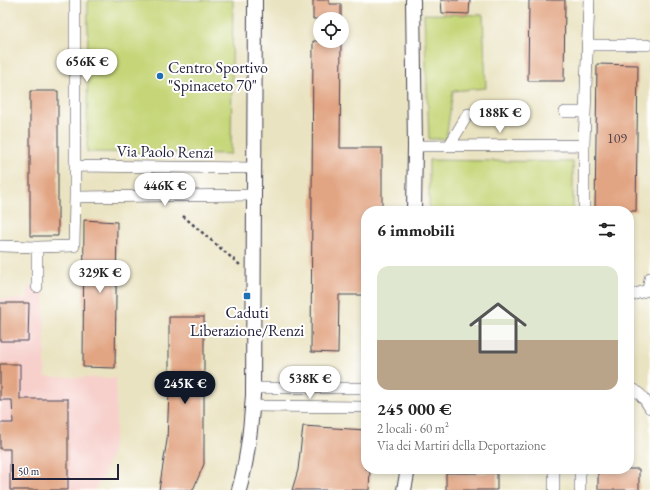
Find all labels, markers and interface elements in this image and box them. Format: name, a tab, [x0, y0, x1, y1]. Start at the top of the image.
map controls	[313, 12, 349, 48]
button: locate	[313, 12, 349, 48]
pin: 656K €	[54, 49, 120, 83]
text: 656K €	[65, 53, 109, 70]
place label: Centro Sportivo "Spinaceto 70"	[168, 57, 268, 96]
marker: Centro Sportivo "Spinaceto 70"	[155, 71, 165, 81]
pin: 188K €	[467, 100, 533, 134]
text: 188K €	[478, 104, 522, 121]
house number: 109	[607, 129, 627, 147]
street label: Via Paolo Renzi	[116, 140, 214, 163]
pin: 446K €	[132, 173, 198, 207]
text: 446K €	[143, 177, 187, 194]
text: 6 immobili	[377, 219, 455, 241]
icon: filters	[596, 219, 618, 241]
pin: 329K €	[67, 260, 133, 294]
text: 329K €	[78, 264, 122, 281]
marker: Caduti Liberazione/Renzi	[242, 291, 252, 301]
icon: home	[462, 292, 534, 364]
place label: Caduti Liberazione/Renzi	[190, 302, 304, 341]
pin: 538K €	[277, 366, 343, 400]
text: 538K €	[288, 370, 332, 387]
pin: 245K €	[152, 371, 218, 405]
text: 245K €	[163, 375, 207, 392]
text: 245 000 €	[377, 398, 452, 420]
text: 2 locali · 60 m²	[377, 420, 449, 437]
text: Via dei Martiri della Deportazione	[377, 437, 546, 454]
scale bar	[12, 462, 119, 481]
text: 50 m	[18, 464, 39, 478]

